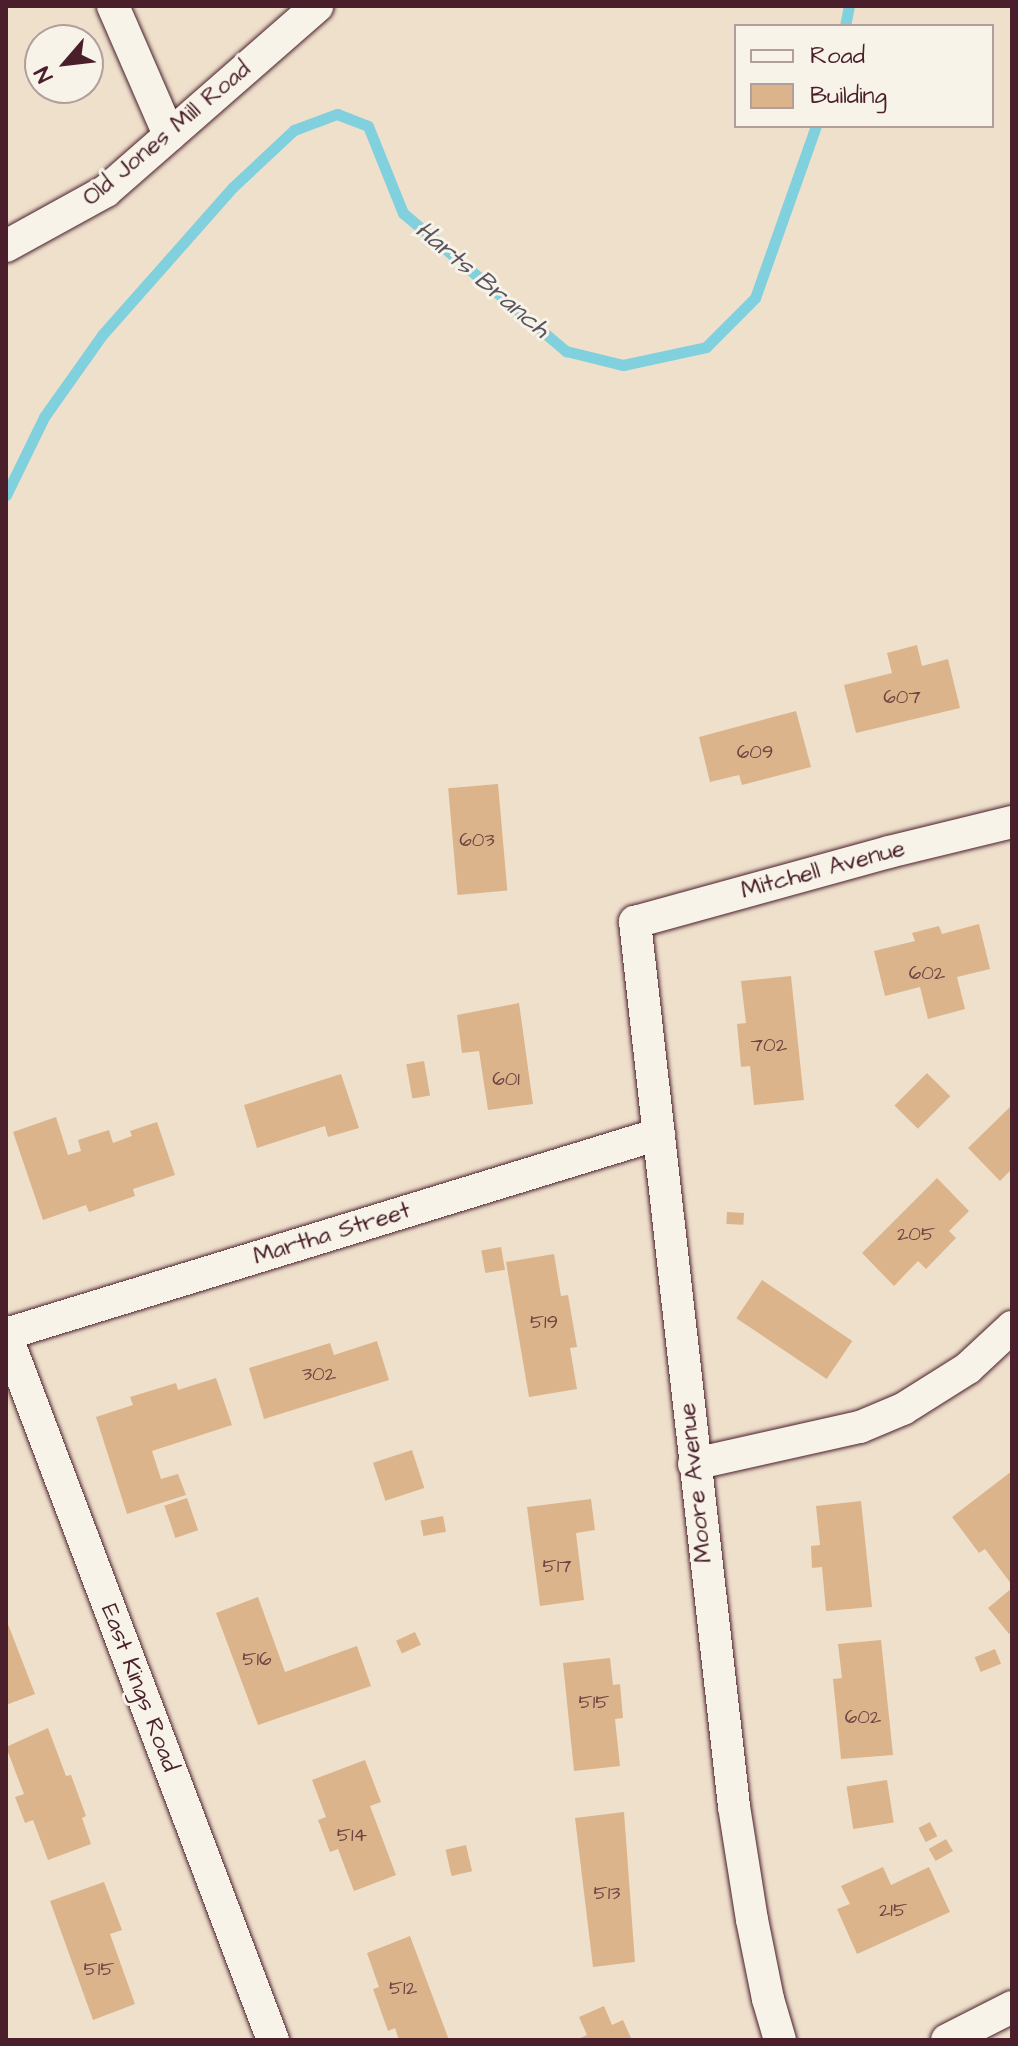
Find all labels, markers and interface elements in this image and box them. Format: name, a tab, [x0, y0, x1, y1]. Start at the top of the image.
north arrow	[24, 24, 104, 104]
legend	[734, 24, 994, 128]
text: Road	[810, 39, 865, 73]
street label: Old Jones Mill Road	[77, 55, 257, 213]
text: N	[27, 61, 61, 88]
text: Building	[810, 79, 887, 113]
water label: Harts Branch	[409, 215, 555, 345]
house number: 607	[883, 685, 921, 709]
house number: 609	[737, 740, 773, 764]
house number: 603	[459, 828, 495, 852]
street label: Mitchell Avenue	[738, 834, 908, 906]
house number: 602	[909, 961, 945, 985]
house number: 702	[751, 1033, 787, 1057]
house number: 601	[492, 1067, 520, 1091]
street label: Martha Street	[250, 1196, 414, 1272]
house number: 205	[897, 1222, 935, 1246]
house number: 519	[530, 1310, 558, 1334]
house number: 302	[302, 1362, 336, 1386]
street label: Moore Avenue	[673, 1402, 719, 1564]
house number: 517	[542, 1554, 572, 1578]
street label: East Kings Road	[94, 1600, 184, 1776]
house number: 516	[242, 1647, 272, 1671]
house number: 515	[579, 1690, 609, 1714]
house number: 602	[845, 1705, 881, 1729]
house number: 514	[337, 1823, 367, 1847]
house number: 513	[594, 1881, 620, 1905]
house number: 215	[879, 1898, 907, 1922]
house number: 515	[84, 1957, 114, 1981]
house number: 512	[389, 1976, 417, 2000]

